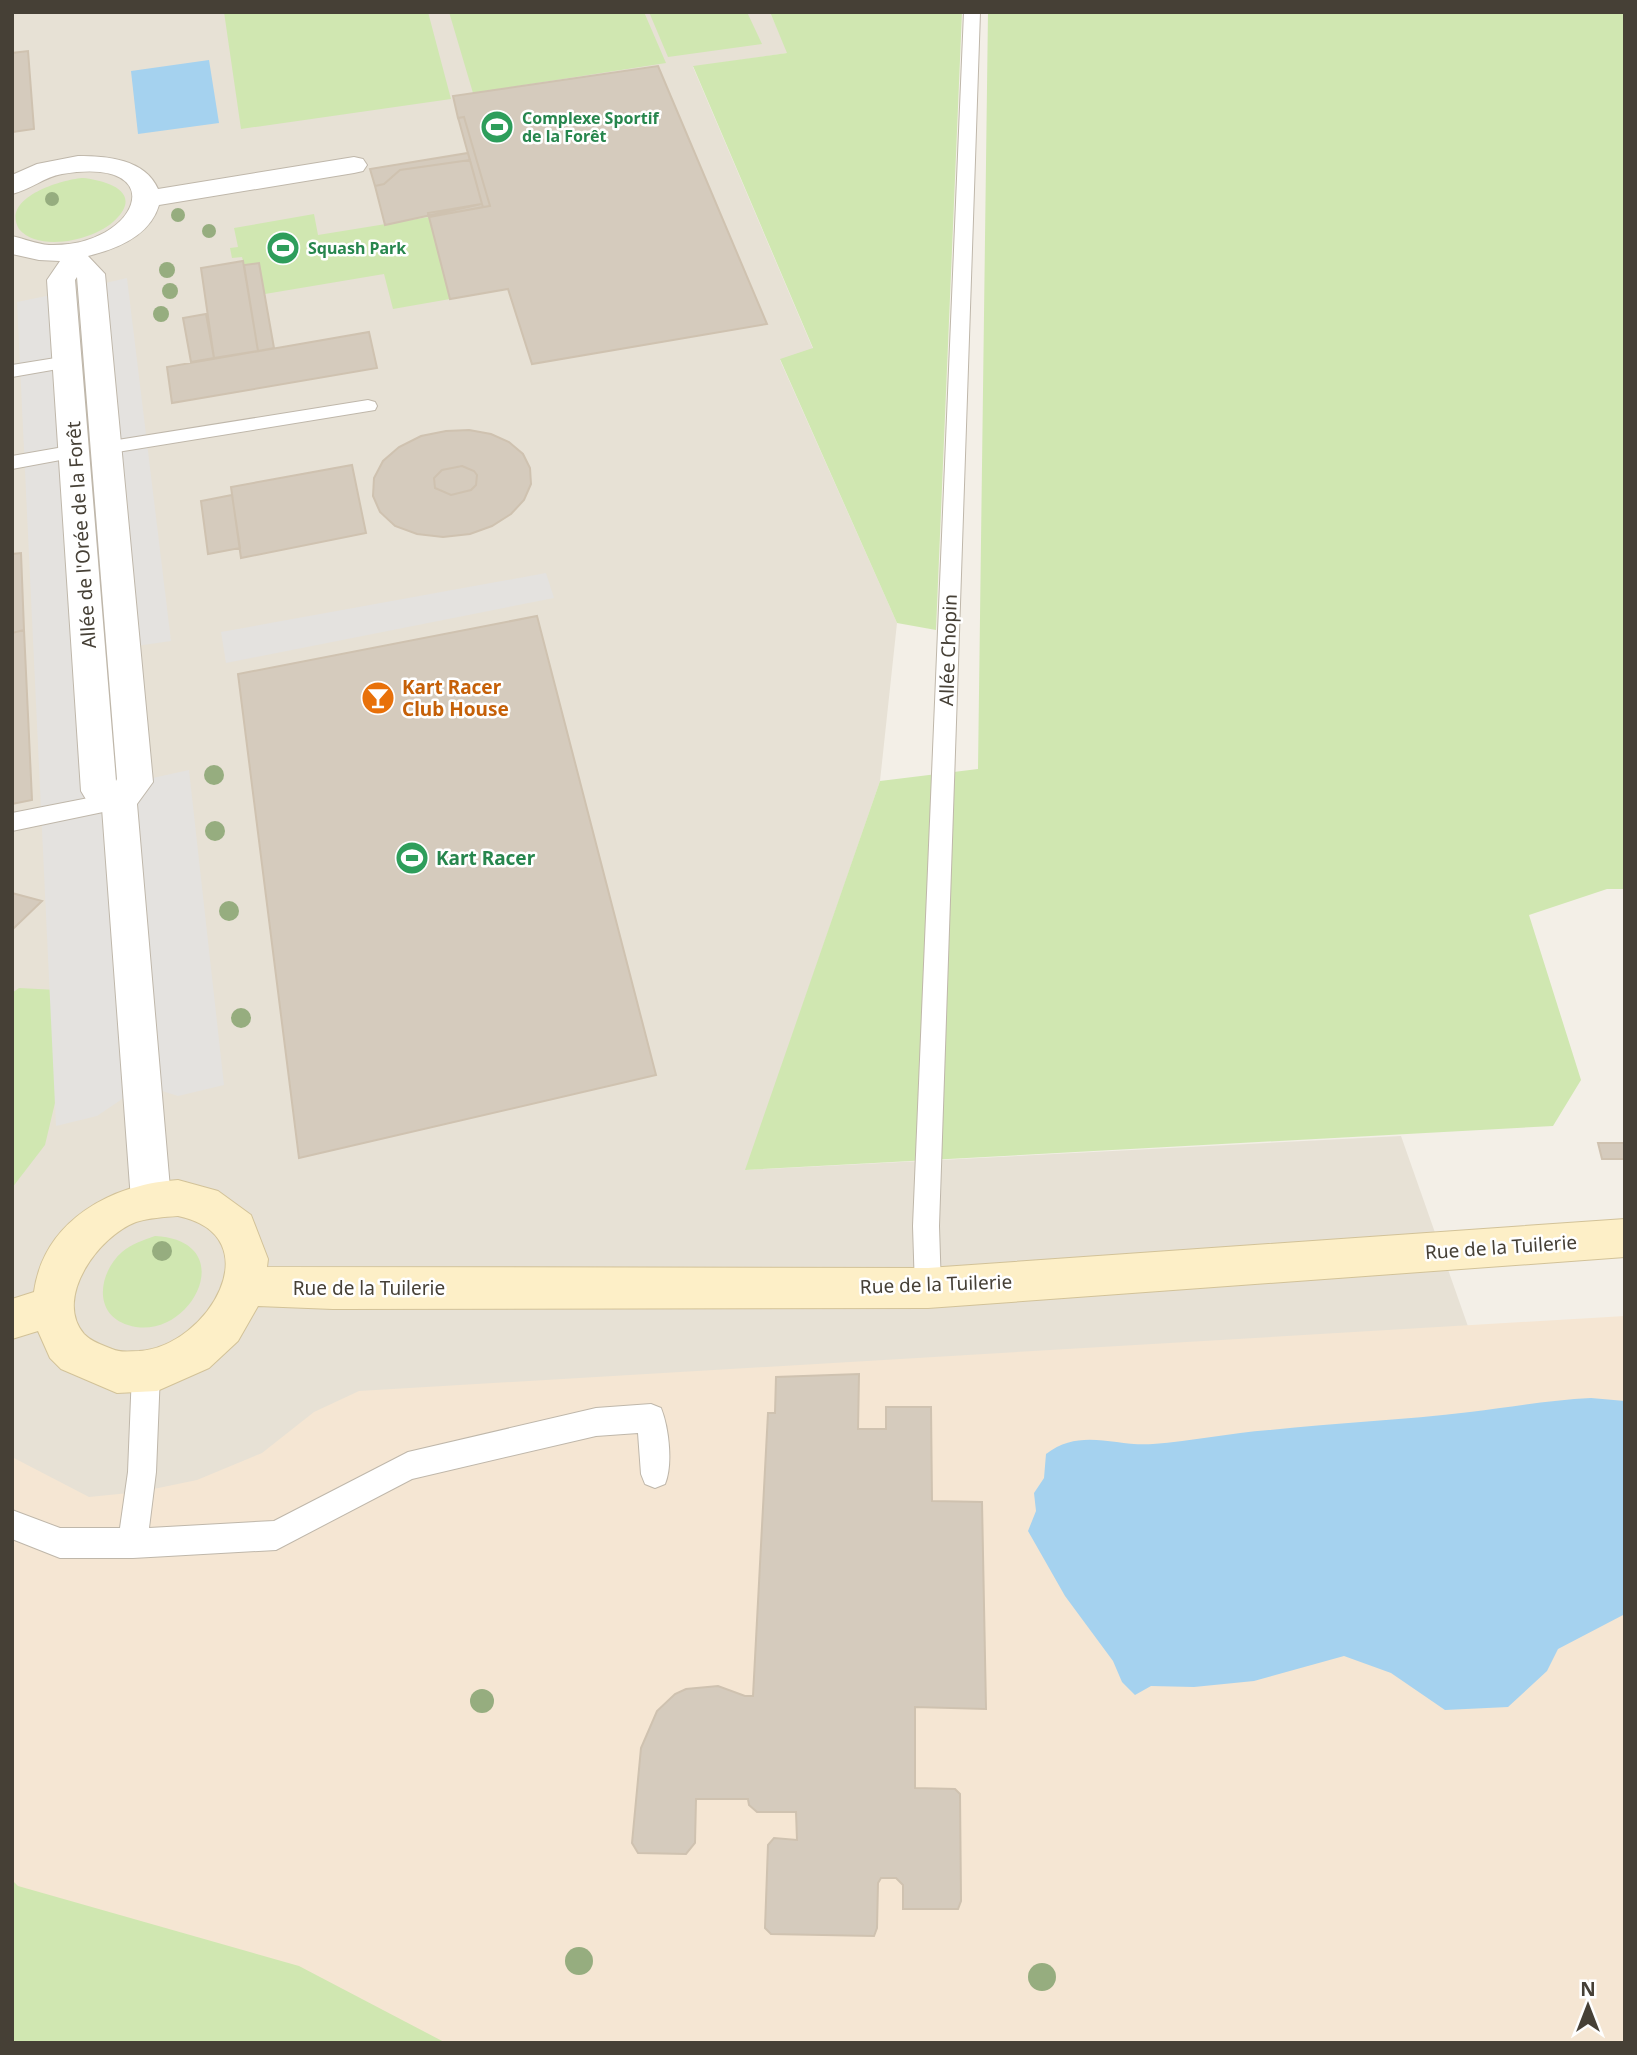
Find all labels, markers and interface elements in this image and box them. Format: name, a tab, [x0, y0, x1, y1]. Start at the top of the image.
place label: Complexe Sportif de la Forêt	[522, 107, 659, 147]
sports icon: Complexe Sportif de la Forêt	[478, 108, 516, 146]
sports icon: Squash Park	[264, 229, 302, 267]
place label: Squash Park	[308, 237, 406, 259]
street label: Allée de l'Orée de la Forêt	[60, 420, 102, 650]
street label: Allée Chopin	[933, 594, 963, 706]
place label: Kart Racer Club House	[402, 674, 509, 722]
bar icon: Kart Racer Club House	[359, 679, 397, 717]
sports icon: Kart Racer	[393, 839, 431, 877]
place label: Kart Racer	[436, 845, 536, 871]
street label: Rue de la Tuilerie	[1424, 1229, 1578, 1265]
street label: Rue de la Tuilerie	[859, 1268, 1013, 1300]
street label: Rue de la Tuilerie	[293, 1275, 445, 1301]
north arrow	[1553, 1971, 1623, 2041]
text: N	[1580, 1976, 1596, 2002]

